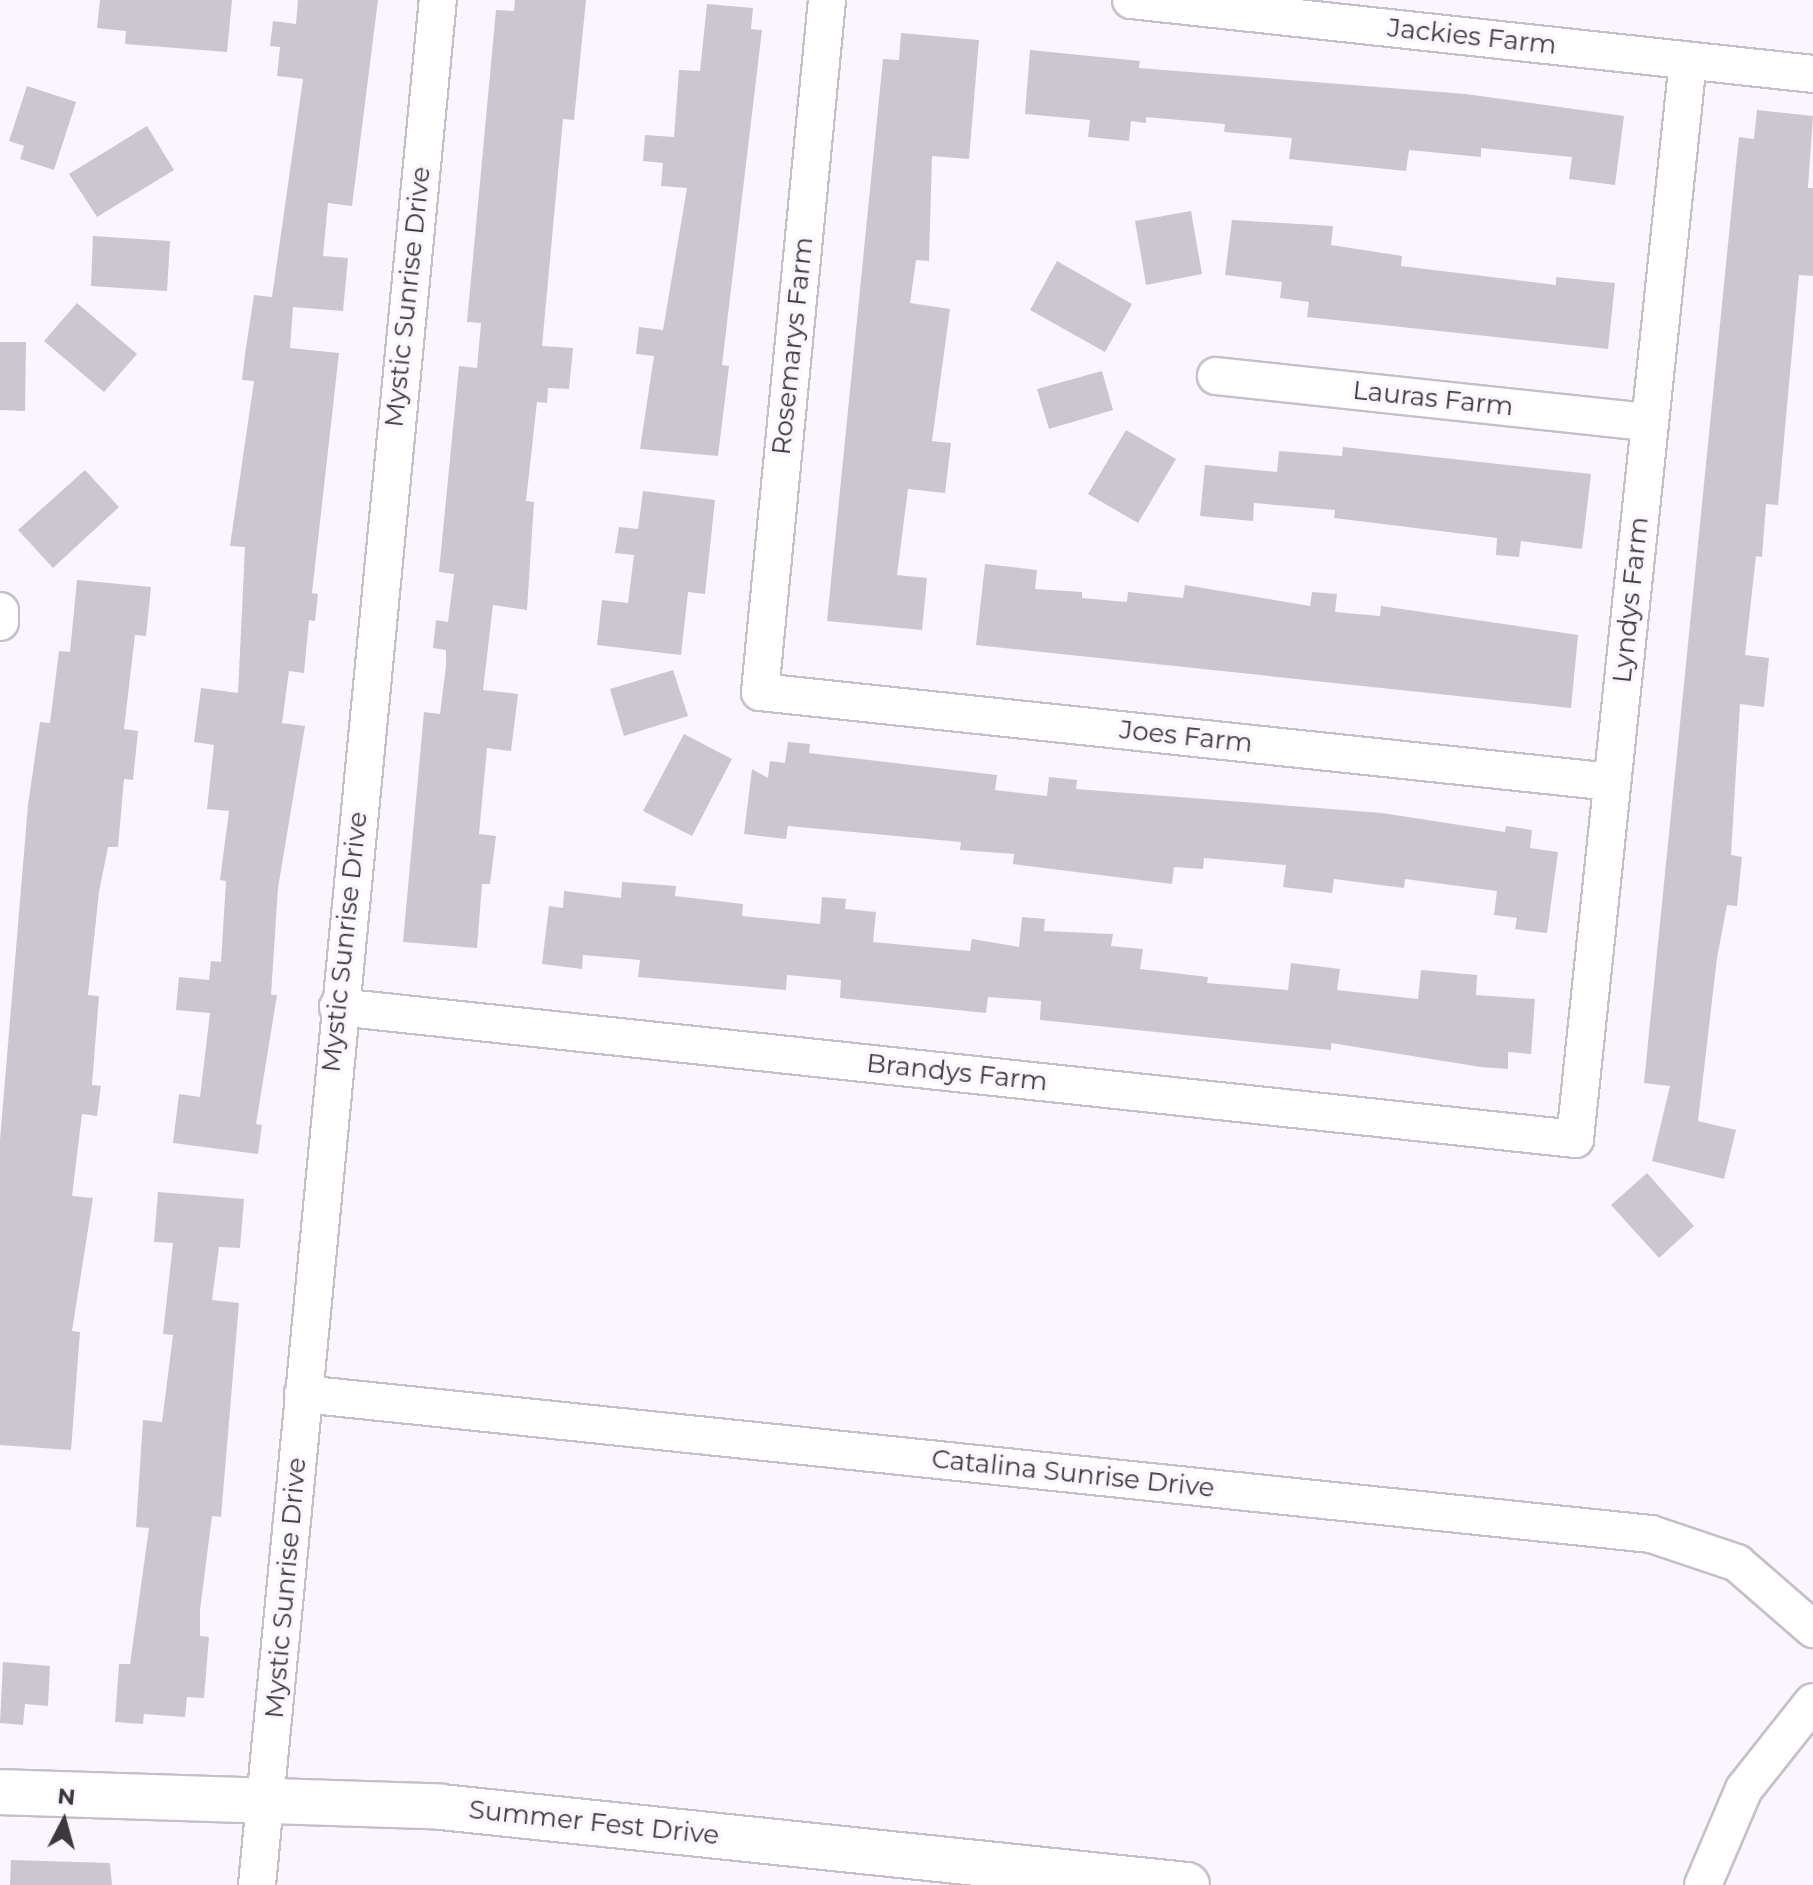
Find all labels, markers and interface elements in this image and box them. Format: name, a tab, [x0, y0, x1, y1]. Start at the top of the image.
street label: Jackies Farm	[1386, 13, 1558, 61]
street label: Mystic Sunrise Drive	[379, 165, 437, 429]
street label: Rosemarys Farm	[766, 235, 820, 457]
street label: Lauras Farm	[1351, 375, 1515, 423]
street label: Lyndys Farm	[1607, 515, 1655, 685]
street label: Joes Farm	[1118, 715, 1254, 759]
street label: Mystic Sunrise Drive	[316, 810, 374, 1074]
street label: Brandys Farm	[865, 1048, 1049, 1098]
street label: Catalina Sunrise Drive	[930, 1444, 1216, 1504]
street label: Mystic Sunrise Drive	[259, 1456, 313, 1720]
north arrow	[24, 1781, 104, 1861]
text: N	[56, 1782, 77, 1811]
street label: Summer Fest Drive	[467, 1794, 721, 1852]

